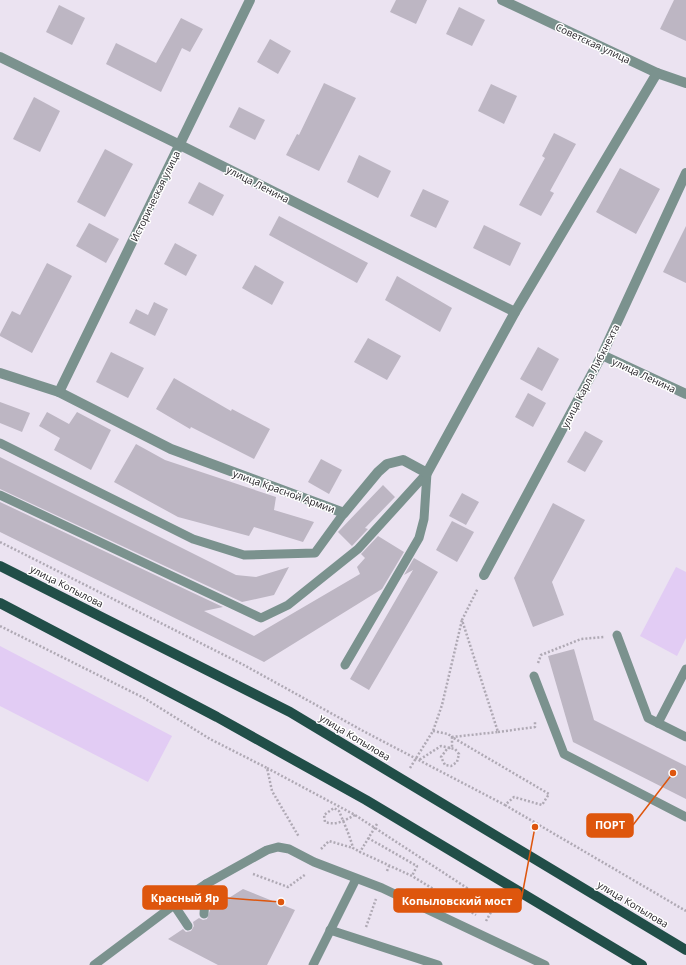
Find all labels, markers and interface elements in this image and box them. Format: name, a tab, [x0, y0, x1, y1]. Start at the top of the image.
street label: Советская улица	[553, 20, 633, 66]
street label: Историческая улица	[127, 148, 183, 244]
street label: улица Ленина	[224, 162, 292, 206]
street label: улица Карла Либкнехта	[558, 322, 622, 430]
street label: улица Ленина	[610, 354, 678, 396]
street label: улица Красной Армии	[231, 466, 337, 516]
street label: улица Копылова	[28, 561, 106, 611]
street label: улица Копылова	[317, 710, 393, 764]
callout: ПОРТ	[587, 814, 633, 837]
text: ПОРТ	[595, 817, 626, 832]
street label: улица Копылова	[595, 877, 671, 931]
callout: Красный Яр	[143, 886, 227, 909]
callout: Копыловский мост	[394, 889, 521, 912]
text: Красный Яр	[151, 890, 219, 905]
text: Копыловский мост	[402, 893, 512, 908]

